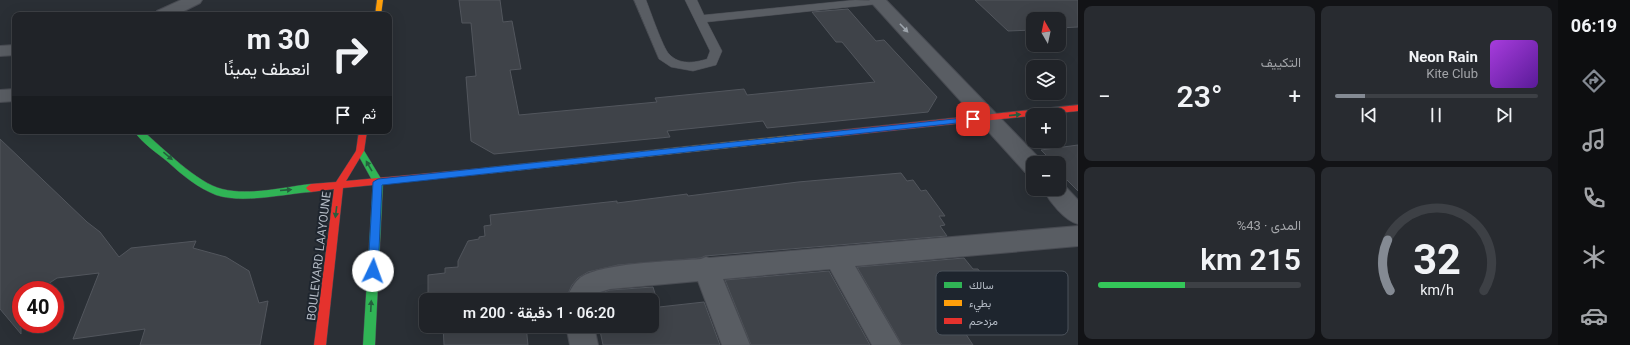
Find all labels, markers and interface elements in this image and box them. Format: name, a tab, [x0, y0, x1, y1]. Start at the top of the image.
north arrow	[1026, 12, 1066, 52]
map controls	[1026, 12, 1066, 196]
text: 06:19	[1571, 15, 1617, 36]
text: 30 m	[247, 23, 310, 56]
one-way arrow	[899, 23, 908, 33]
icon: right	[324, 28, 376, 80]
text: Neon Rain	[1409, 48, 1478, 66]
text: التكييف	[1261, 55, 1301, 70]
text: انعطف يمينًا	[224, 58, 310, 79]
button: layers	[1026, 60, 1066, 100]
text: Kite Club	[1426, 66, 1478, 81]
icon: directions	[1580, 67, 1608, 95]
text: 23°	[1177, 79, 1222, 114]
text: −	[1098, 84, 1111, 109]
text: +	[1289, 84, 1301, 109]
pin	[956, 102, 990, 136]
icon: arrive	[332, 104, 354, 126]
icon: previous	[1358, 104, 1380, 126]
icon: pause	[1425, 104, 1447, 126]
icon: next	[1493, 104, 1515, 126]
text: ثم	[362, 105, 376, 123]
icon: arrive	[962, 108, 984, 130]
button: +	[1026, 108, 1066, 148]
one-way arrow	[1009, 112, 1021, 118]
icon: music	[1580, 126, 1608, 154]
one-way arrow	[162, 152, 173, 161]
button: −	[1026, 156, 1066, 196]
one-way arrow	[365, 161, 372, 172]
icon: phone	[1580, 184, 1608, 212]
one-way arrow	[280, 187, 292, 193]
street label: BOULEVARD LAAYOUNE	[304, 190, 334, 321]
one-way arrow	[333, 206, 339, 218]
text: المدى · 43%	[1237, 218, 1301, 233]
text: 32	[1413, 235, 1460, 284]
text: 215 km	[1200, 242, 1301, 277]
icon: climate	[1580, 243, 1608, 271]
position arrow	[352, 250, 394, 292]
legend	[936, 271, 1068, 335]
text: سالك	[969, 279, 994, 292]
speed limit sign: 40	[12, 281, 64, 333]
text: km/h	[1420, 281, 1453, 297]
text: بطيء	[969, 297, 991, 313]
one-way arrow	[368, 300, 375, 312]
icon: car	[1580, 302, 1608, 330]
text: 06:20 · 1 دقيقة · 200 m	[463, 304, 615, 322]
text: مزدحم	[969, 315, 998, 329]

